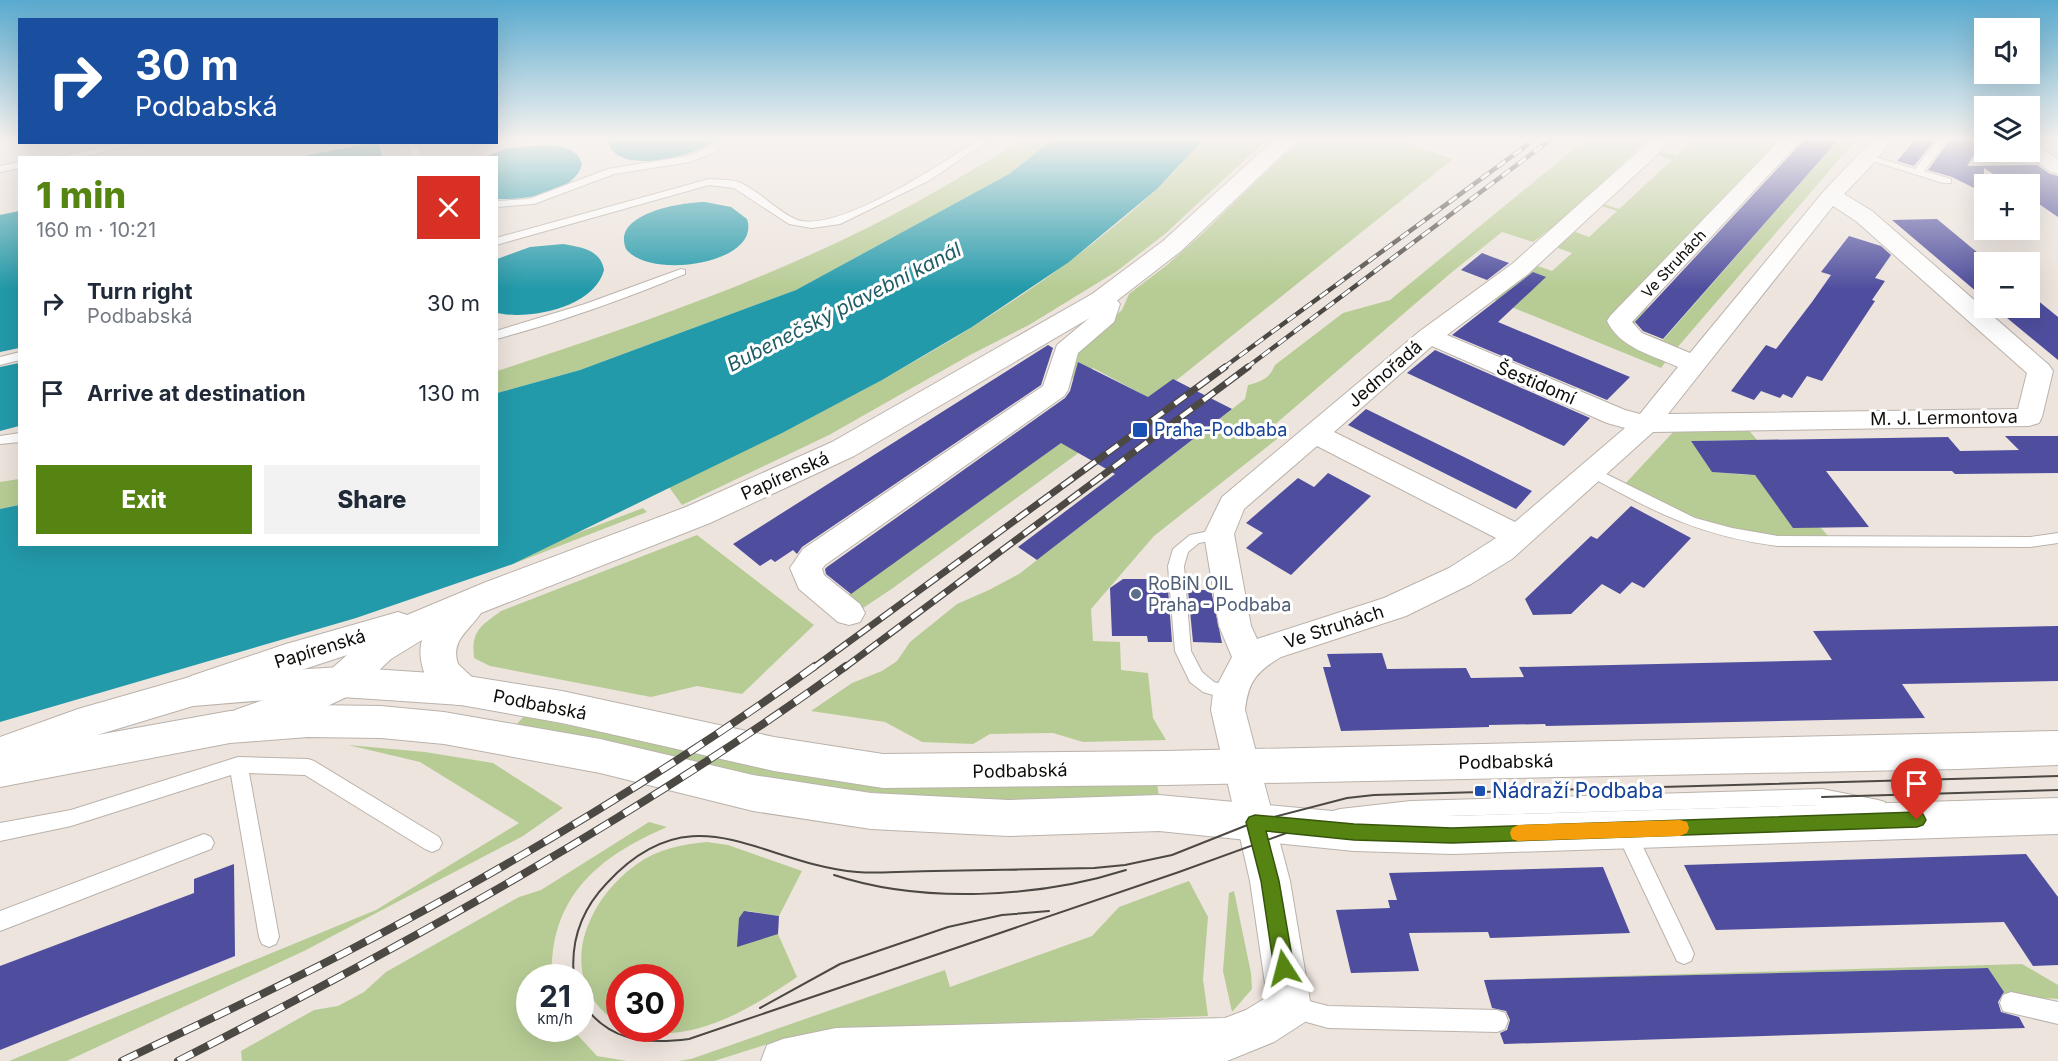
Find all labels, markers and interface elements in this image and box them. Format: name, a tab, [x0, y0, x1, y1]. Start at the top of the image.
map controls	[1974, 18, 2040, 318]
button: sound	[1974, 18, 2040, 84]
text: 30 m	[135, 39, 239, 90]
icon: right	[36, 42, 114, 120]
text: Podbabská	[135, 90, 278, 123]
button: layers	[1974, 96, 2040, 162]
text: 1 min	[36, 173, 126, 217]
button: +	[1974, 174, 2040, 240]
button: close	[417, 176, 480, 239]
text: 160 m · 10:21	[36, 218, 156, 242]
street label: Ve Struhách	[1637, 226, 1710, 302]
water label: Bubenečský plavební kanál	[723, 237, 965, 377]
button: −	[1974, 252, 2040, 318]
text: Turn right	[87, 278, 193, 304]
icon: right	[36, 287, 69, 320]
text: 30 m	[427, 290, 480, 316]
text: Podbabská	[87, 304, 193, 328]
street label: Jednořadá	[1343, 336, 1426, 411]
street label: Šestidomí	[1494, 356, 1580, 409]
icon: arrive	[36, 377, 69, 410]
text: Arrive at destination	[87, 380, 306, 406]
text: 130 m	[418, 380, 480, 406]
street label: M. J. Lermontova	[1870, 406, 2018, 429]
place label: Praha-Podbaba	[1154, 419, 1287, 440]
marker: Praha-Podbaba	[1131, 421, 1149, 439]
street label: Papírenská	[738, 447, 832, 504]
button: Exit	[36, 465, 252, 534]
button: Share	[264, 465, 480, 534]
place label: RoBiN OIL Praha - Podbaba	[1148, 573, 1291, 615]
marker: RoBiN OIL Praha - Podbaba	[1129, 587, 1143, 601]
street label: Ve Struhách	[1281, 601, 1386, 653]
street label: Papírenská	[272, 625, 368, 672]
street label: Podbabská	[491, 685, 589, 724]
street label: Podbabská	[1458, 750, 1554, 773]
pin	[1891, 758, 1942, 820]
street label: Podbabská	[972, 759, 1068, 782]
icon: arrive	[1900, 767, 1933, 800]
place label: Nádraží Podbaba	[1492, 778, 1663, 803]
marker: Nádraží Podbaba	[1473, 784, 1487, 798]
position arrow	[1252, 936, 1316, 1000]
speed limit sign: 30	[606, 964, 684, 1042]
text: 21	[539, 978, 571, 1014]
text: km/h	[537, 1009, 573, 1028]

